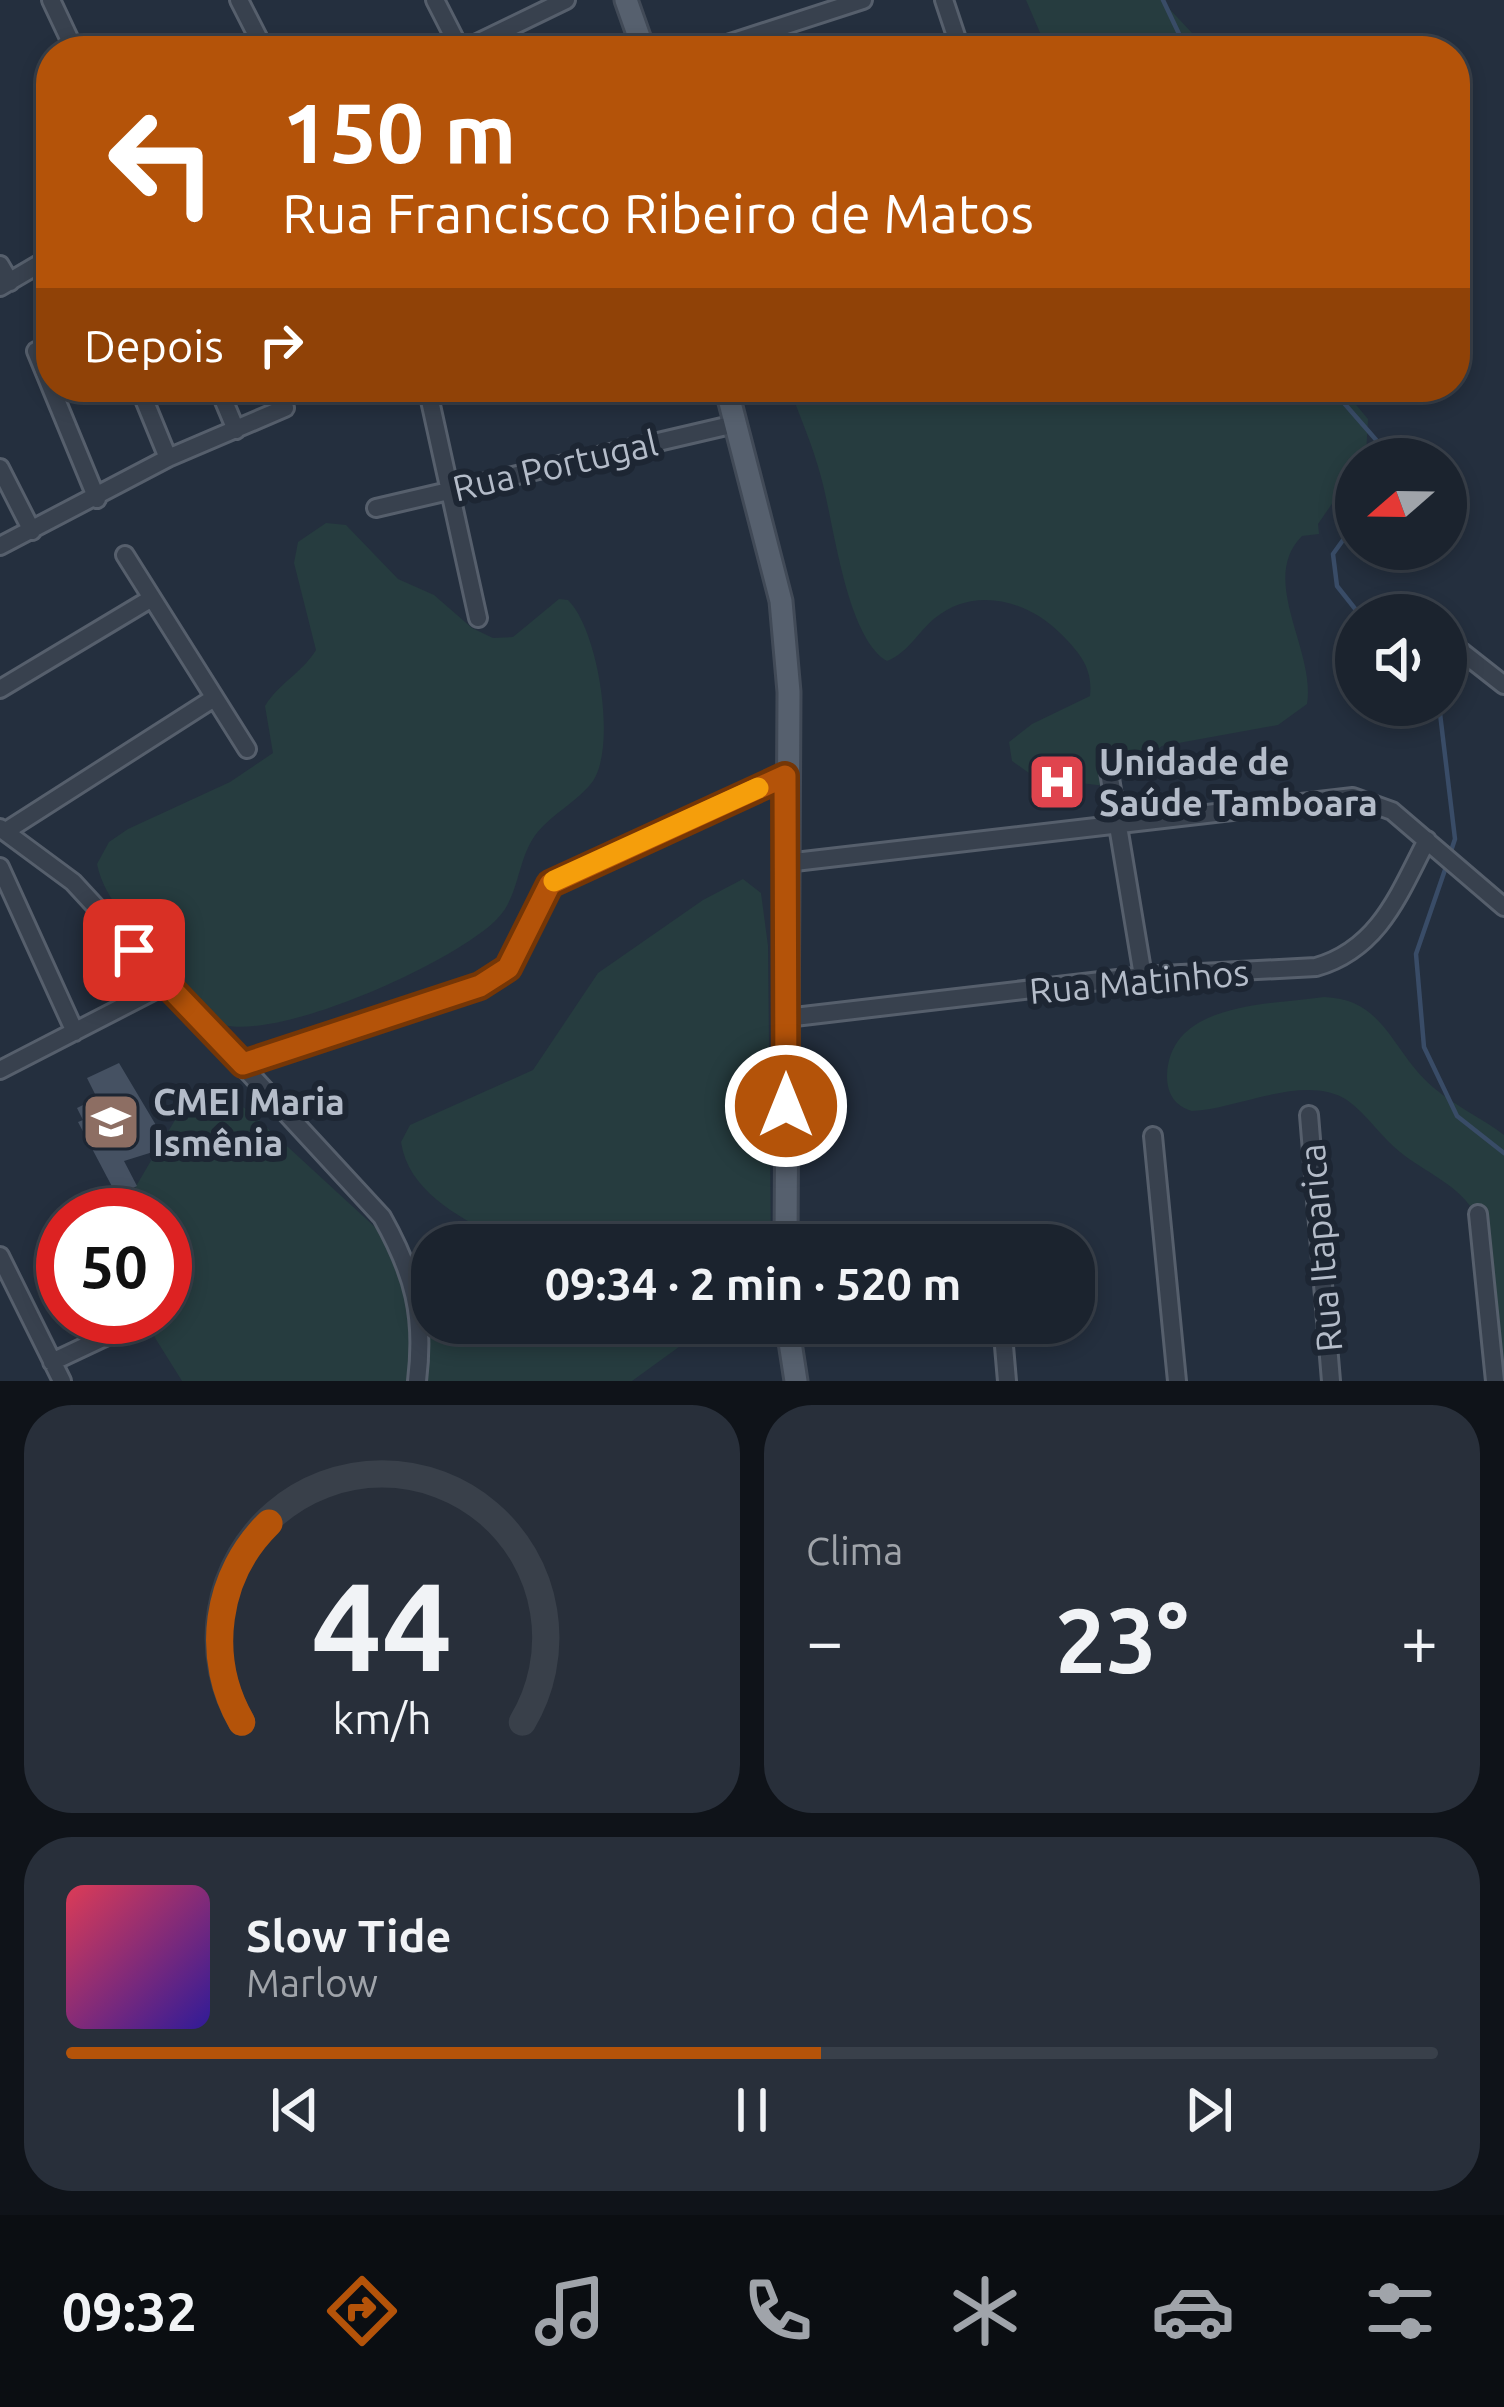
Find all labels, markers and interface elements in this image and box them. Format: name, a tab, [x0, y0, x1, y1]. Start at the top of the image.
icon: left	[84, 84, 240, 240]
text: 150 m	[282, 85, 516, 179]
text: Rua Francisco Ribeiro de Matos	[282, 183, 1034, 243]
icon: right	[248, 312, 314, 378]
text: Depois	[84, 320, 224, 371]
street label: Rua Portugal	[449, 422, 661, 508]
north arrow	[1335, 438, 1467, 570]
map controls	[1335, 438, 1467, 726]
button: sound	[1335, 594, 1467, 726]
place label: Unidade de Saúde Tamboara	[1099, 741, 1378, 823]
hospital icon: Unidade de Saúde Tamboara	[1026, 751, 1088, 813]
pin	[83, 899, 185, 1001]
icon: arrive	[101, 917, 167, 983]
street label: Rua Matinhos	[1028, 951, 1250, 1011]
position arrow	[723, 1043, 849, 1169]
place label: CMEI Maria Ismênia	[153, 1081, 345, 1163]
school or university icon: CMEI Maria Ismênia	[80, 1091, 142, 1153]
street label: Rua Itaparica	[1290, 1142, 1350, 1354]
speed limit sign: 50	[36, 1188, 192, 1344]
text: 09:34 · 2 min · 520 m	[545, 1258, 961, 1309]
text: Clima	[806, 1529, 903, 1572]
text: 44	[312, 1555, 452, 1695]
text: 23°	[1055, 1589, 1189, 1690]
text: −	[806, 1603, 843, 1677]
text: +	[1401, 1603, 1438, 1677]
text: km/h	[332, 1694, 432, 1742]
text: Slow Tide	[246, 1910, 451, 1961]
text: Marlow	[246, 1961, 378, 2004]
icon: previous	[262, 2077, 328, 2143]
icon: pause	[719, 2077, 785, 2143]
icon: next	[1176, 2077, 1242, 2143]
icon: directions	[320, 2269, 404, 2353]
icon: music	[528, 2269, 612, 2353]
icon: phone	[736, 2269, 820, 2353]
icon: climate	[943, 2269, 1027, 2353]
icon: car	[1151, 2269, 1235, 2353]
icon: filters	[1358, 2269, 1442, 2353]
text: 09:32	[62, 2281, 197, 2341]

